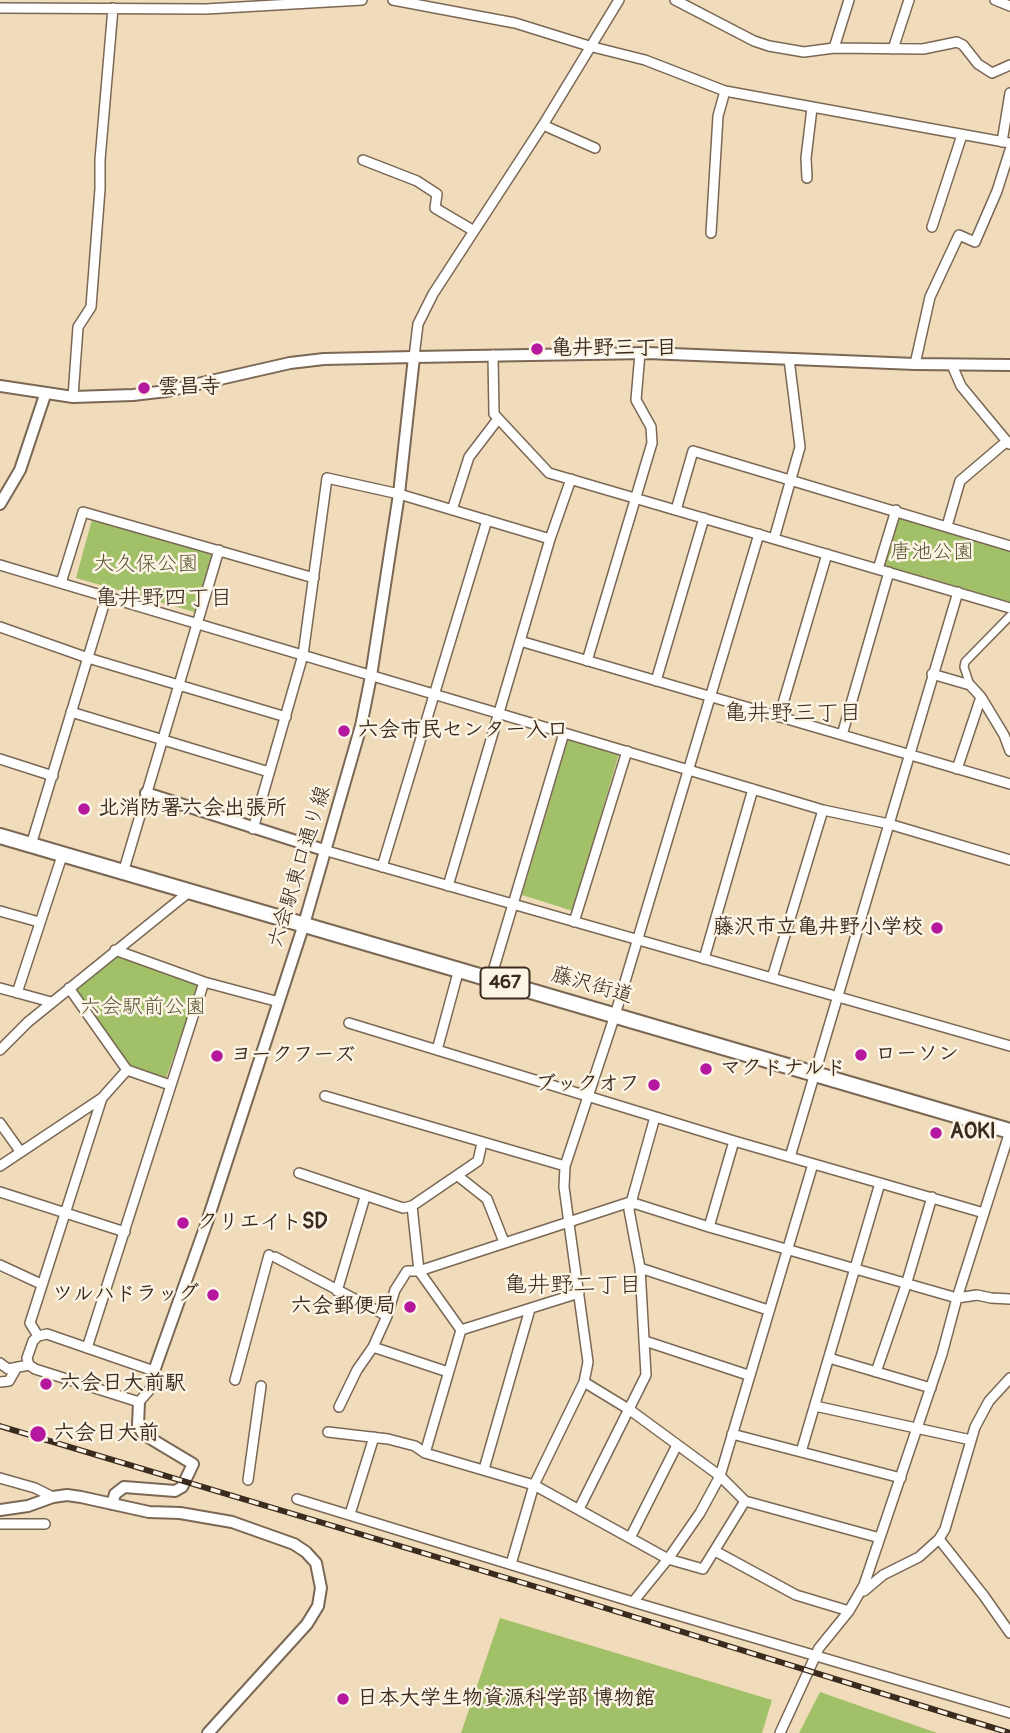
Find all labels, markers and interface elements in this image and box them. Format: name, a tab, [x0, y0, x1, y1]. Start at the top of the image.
place label: 亀井野三丁目	[551, 336, 677, 362]
marker: 亀井野三丁目	[529, 341, 545, 357]
place label: 雲昌寺	[158, 375, 221, 401]
marker: 雲昌寺	[136, 380, 152, 396]
park label: 唐池公園	[890, 540, 974, 566]
park label: 大久保公園	[94, 552, 198, 578]
district label: 亀井野四丁目	[95, 585, 233, 613]
district label: 亀井野三丁目	[724, 700, 862, 728]
place label: 六会市民センター入口	[358, 718, 568, 744]
marker: 六会市民センター入口	[336, 723, 352, 739]
street label: 六会駅東口通り線	[263, 783, 337, 951]
place label: 北消防署六会出張所	[98, 796, 287, 822]
marker: 北消防署六会出張所	[76, 801, 92, 817]
place label: 藤沢市立亀井野小学校	[713, 915, 923, 941]
marker: 藤沢市立亀井野小学校	[929, 920, 945, 936]
street label: 藤沢街道	[548, 962, 636, 1010]
road number: 467	[480, 967, 530, 998]
park label: 六会駅前公園	[80, 995, 206, 1021]
place label: ローソン	[875, 1042, 959, 1068]
place label: ヨークフーズ	[231, 1043, 355, 1069]
marker: ローソン	[853, 1047, 869, 1063]
marker: ヨークフーズ	[209, 1048, 225, 1064]
place label: マクドナルド	[720, 1056, 846, 1082]
marker: マクドナルド	[698, 1061, 714, 1077]
place label: ブックオフ	[535, 1072, 640, 1098]
marker: ブックオフ	[646, 1077, 662, 1093]
place label: AOKI	[950, 1120, 996, 1146]
marker: AOKI	[928, 1125, 944, 1141]
place label: クリエイトSD	[197, 1210, 327, 1236]
marker: クリエイトSD	[175, 1215, 191, 1231]
district label: 亀井野二丁目	[504, 1272, 642, 1300]
place label: ツルハドラッグ	[52, 1282, 199, 1308]
marker: ツルハドラッグ	[205, 1287, 221, 1303]
place label: 六会郵便局	[291, 1294, 396, 1320]
marker: 六会郵便局	[402, 1299, 418, 1315]
place label: 六会日大前駅	[60, 1371, 186, 1397]
marker: 六会日大前駅	[38, 1376, 54, 1392]
place label: 六会日大前	[54, 1421, 159, 1447]
marker: 六会日大前	[28, 1424, 48, 1444]
place label: 日本大学生物資源科学部 博物館	[357, 1686, 656, 1712]
marker: 日本大学生物資源科学部 博物館	[335, 1691, 351, 1707]

